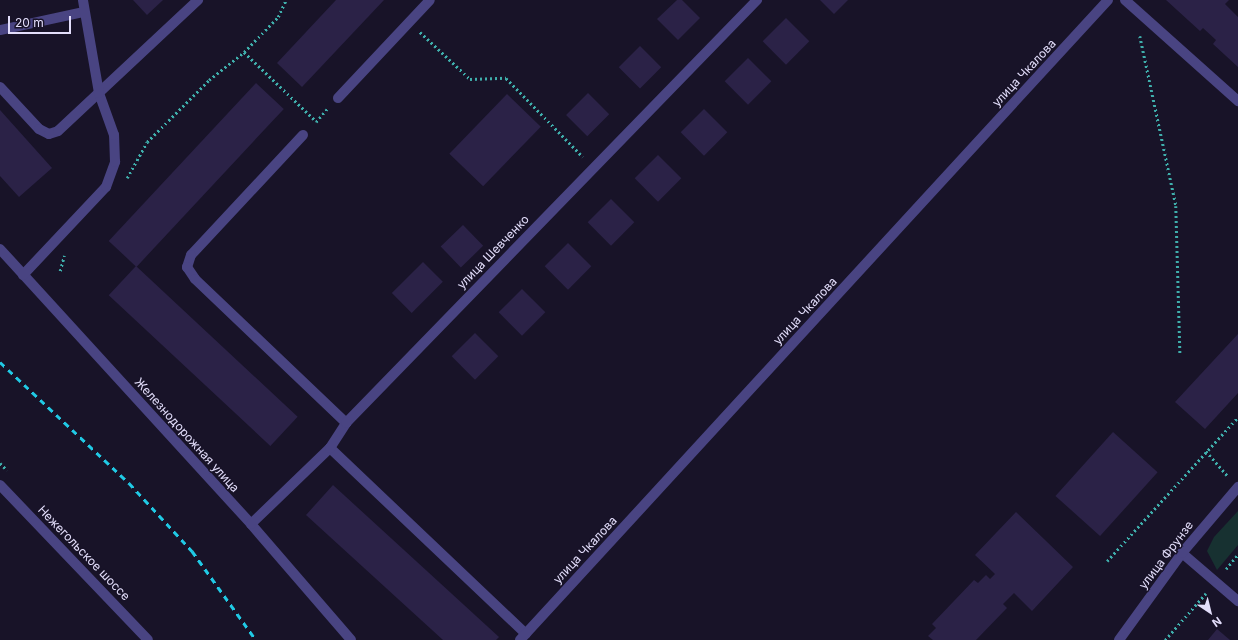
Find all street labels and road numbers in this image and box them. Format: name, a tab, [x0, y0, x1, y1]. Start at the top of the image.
street label: улица Чкалова	[989, 36, 1059, 110]
street label: улица Шевченко	[454, 212, 532, 292]
street label: улица Чкалова	[770, 274, 840, 348]
street label: Железнодорожная улица	[132, 375, 242, 495]
street label: Нежегольское шоссе	[35, 503, 133, 603]
street label: улица Чкалова	[550, 513, 620, 587]
street label: улица Фрунзе	[1136, 518, 1196, 592]

